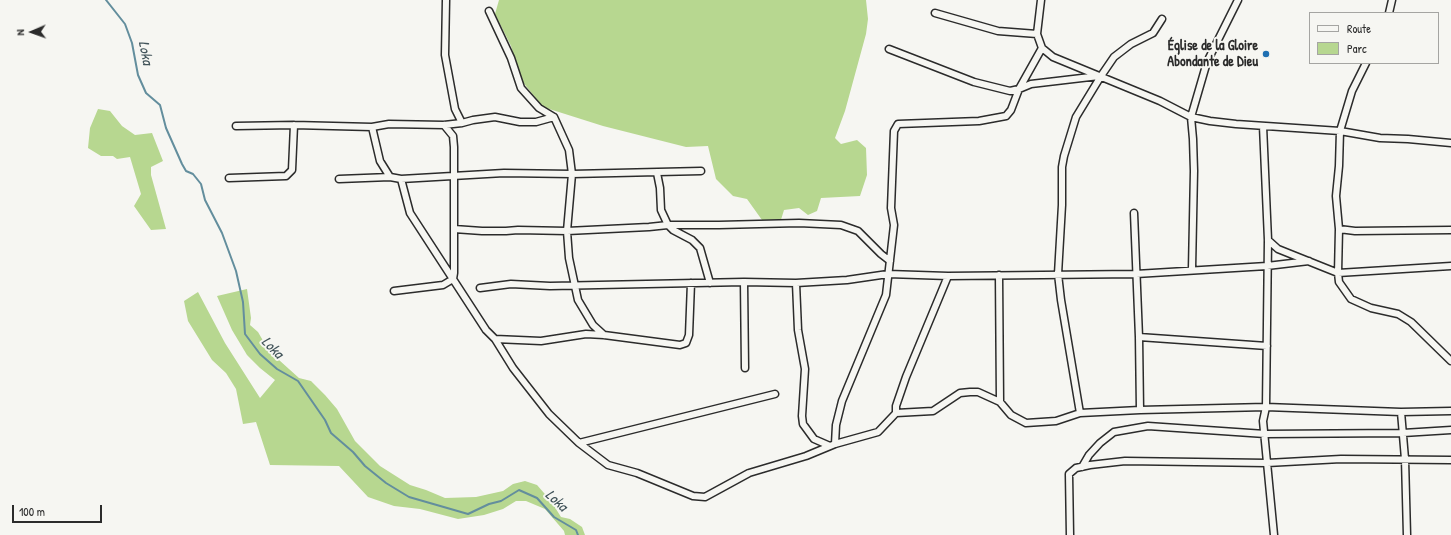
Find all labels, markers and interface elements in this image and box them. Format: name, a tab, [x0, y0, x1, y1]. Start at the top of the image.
north arrow	[12, 12, 52, 52]
legend	[1309, 12, 1439, 64]
text: Route	[1347, 20, 1371, 37]
text: N	[13, 29, 27, 36]
place label: Église de la Gloire Abondante de Dieu	[1167, 38, 1258, 70]
water label: Loka	[134, 40, 156, 66]
text: Parc	[1347, 40, 1367, 57]
marker: Église de la Gloire Abondante de Dieu	[1261, 49, 1271, 59]
water label: Loka	[257, 333, 287, 363]
water label: Loka	[541, 486, 571, 516]
scale bar	[14, 497, 104, 523]
text: 100 m	[19, 503, 45, 520]

